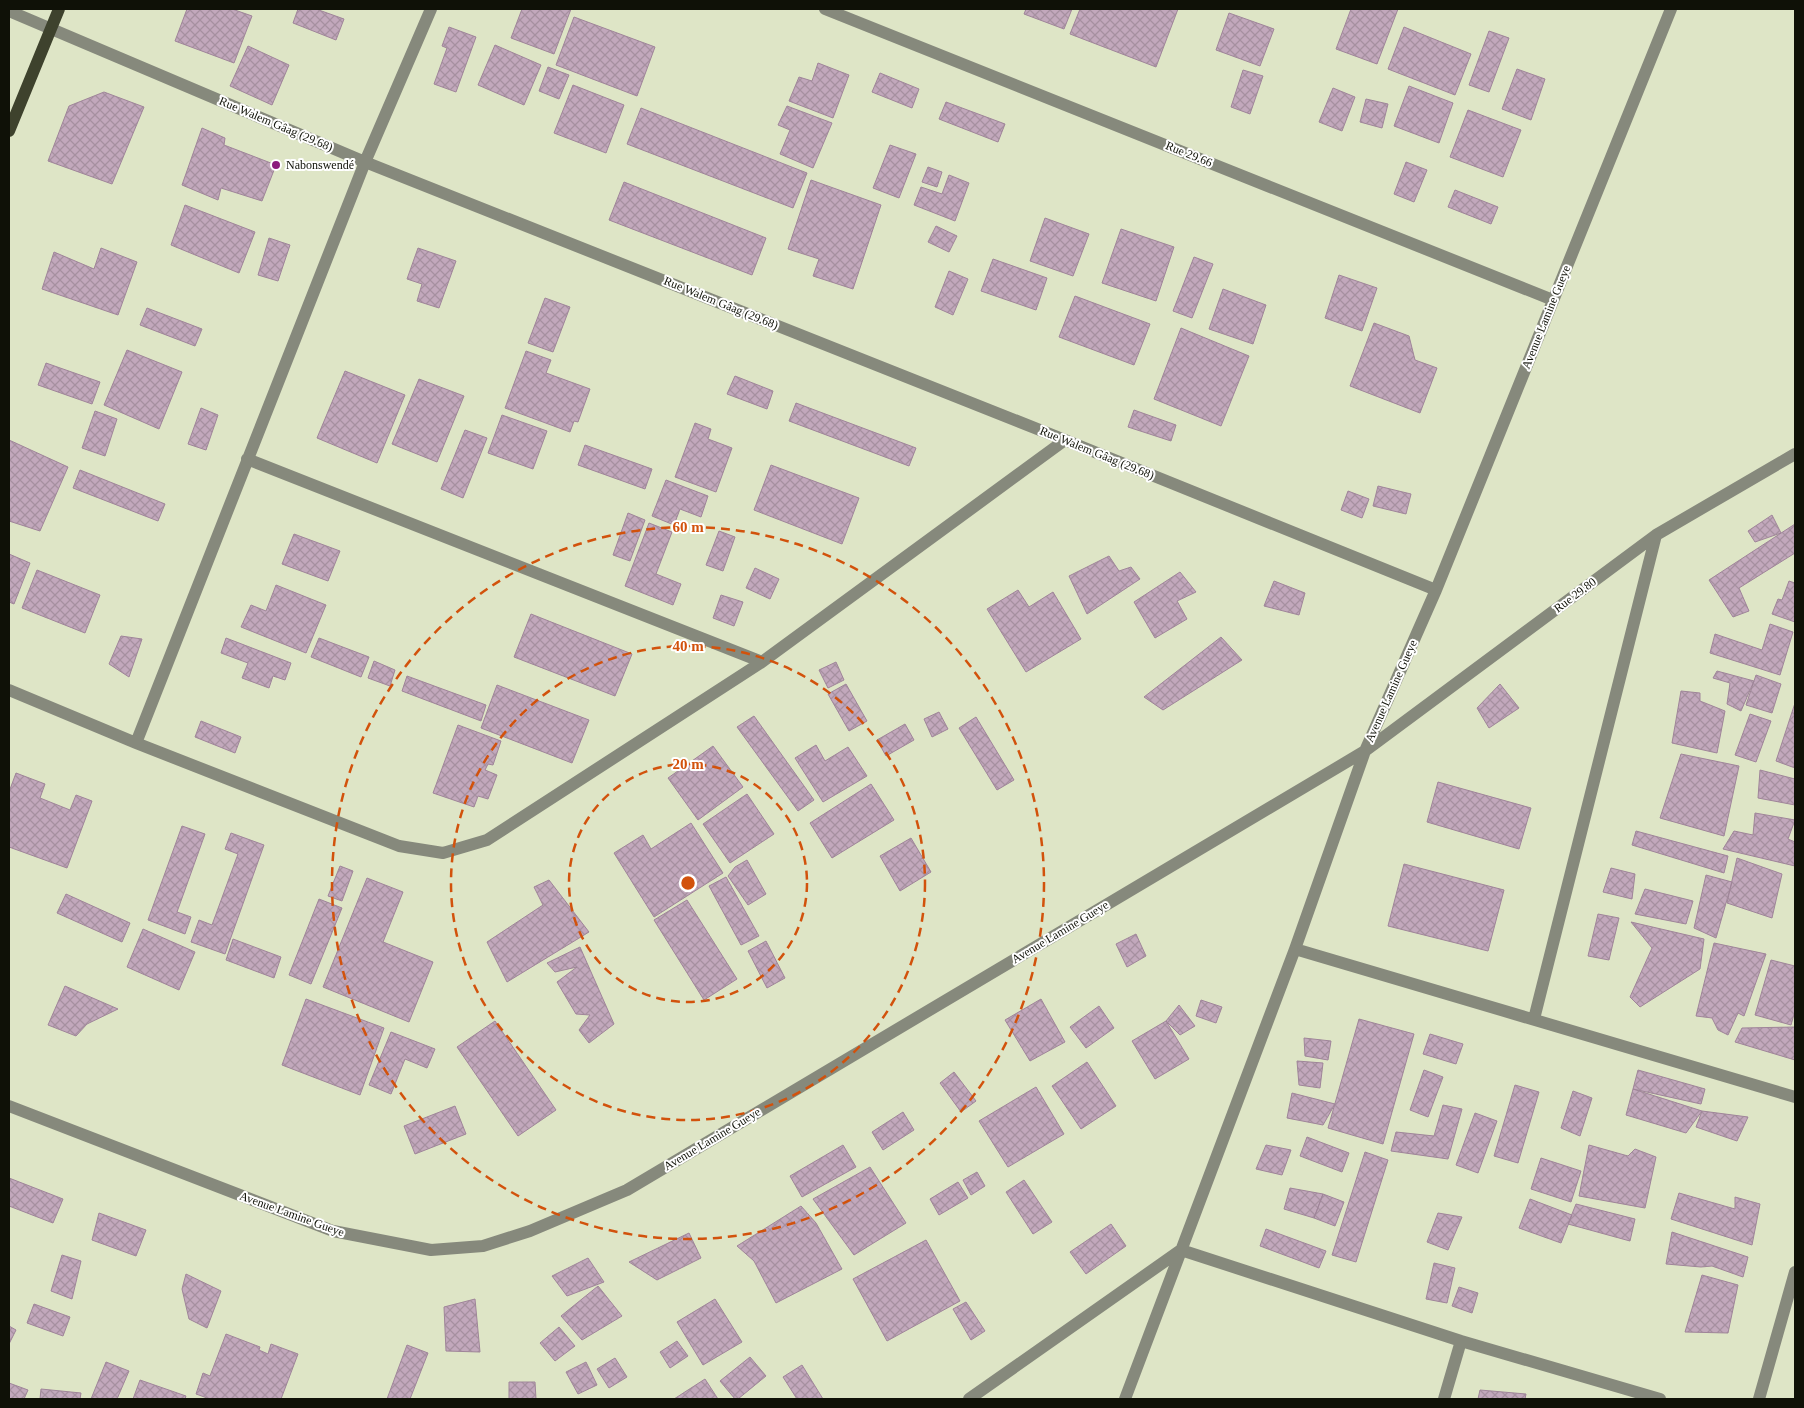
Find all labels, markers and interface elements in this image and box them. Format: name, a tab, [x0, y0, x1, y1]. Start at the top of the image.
street label: Rue Walem Gâag (29.68)	[217, 94, 335, 154]
street label: Rue 29.66	[1164, 138, 1214, 170]
place label: Nabonswendé	[286, 158, 354, 172]
marker: Nabonswendé	[270, 159, 282, 171]
street label: Avenue Lamine Gueye	[1519, 263, 1573, 371]
street label: Rue Walem Gâag (29.68)	[662, 274, 780, 332]
street label: Rue Walem Gâag (29.68)	[1038, 424, 1156, 482]
text: 60 m	[672, 519, 704, 535]
street label: Rue 29.80	[1551, 575, 1599, 615]
text: 40 m	[672, 638, 704, 654]
street label: Avenue Lamine Gueye	[1362, 638, 1420, 744]
text: 20 m	[672, 756, 704, 772]
centre of rings	[679, 874, 697, 892]
street label: Avenue Lamine Gueye	[1009, 898, 1111, 966]
street label: Avenue Lamine Gueye	[661, 1105, 763, 1173]
street label: Avenue Lamine Gueye	[238, 1189, 346, 1239]

